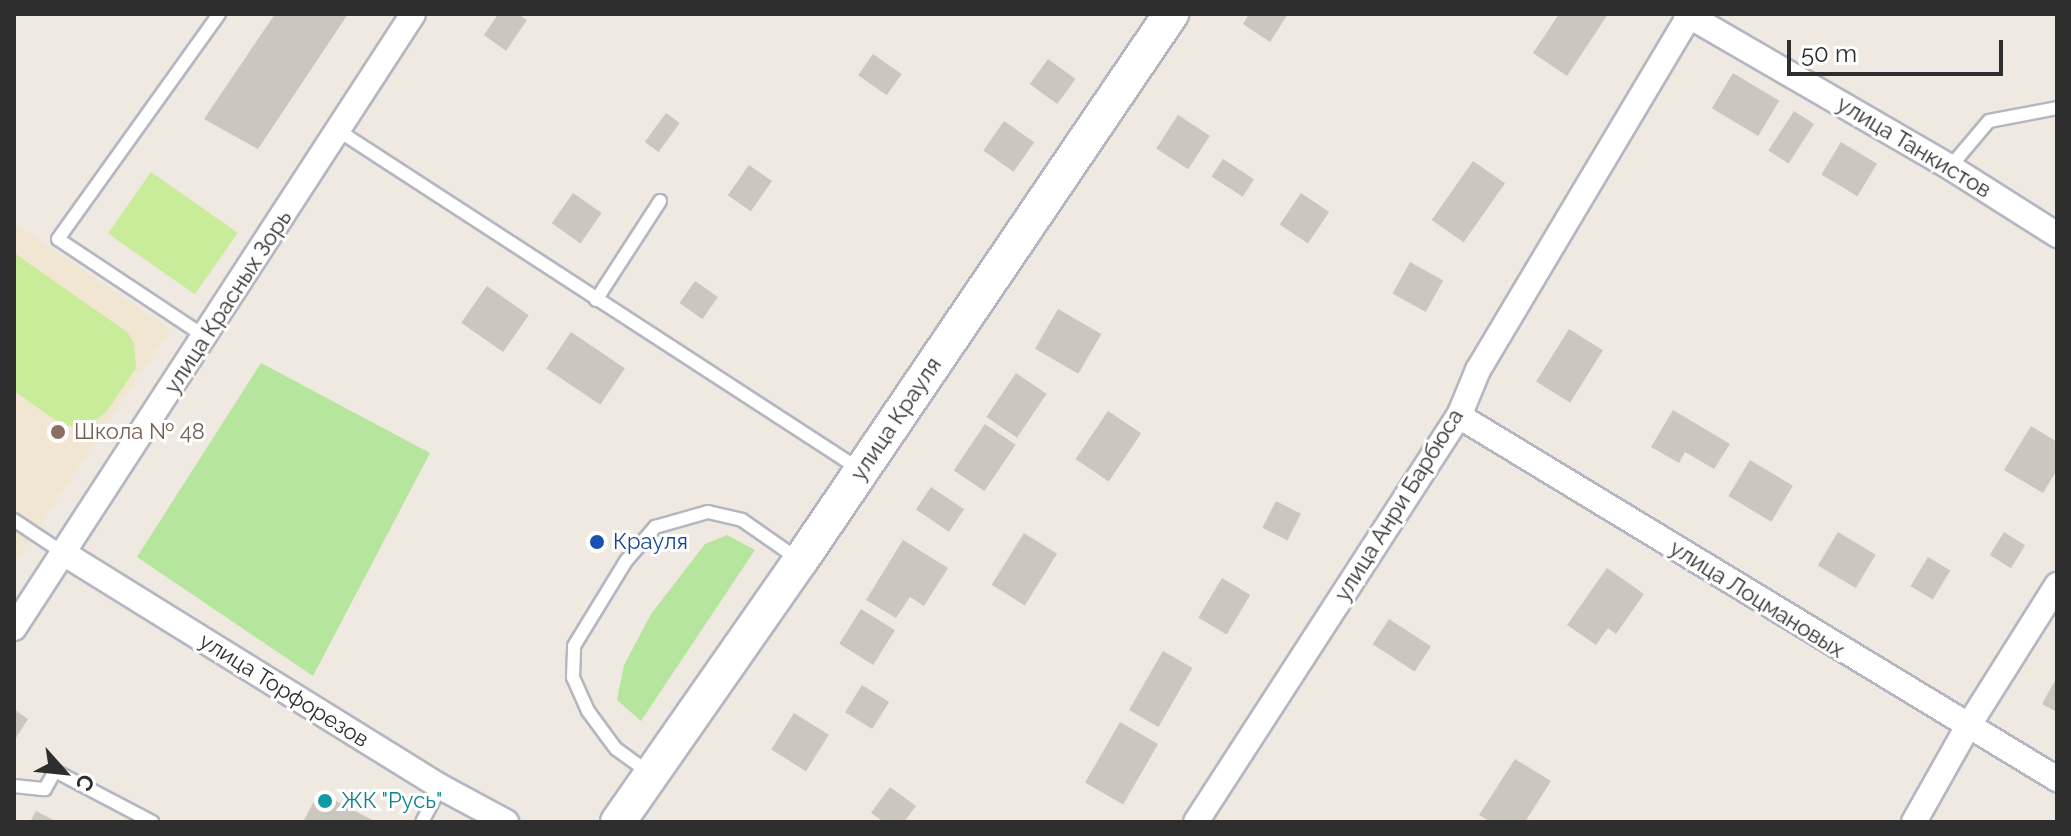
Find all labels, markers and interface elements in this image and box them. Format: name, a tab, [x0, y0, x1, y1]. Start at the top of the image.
scale bar	[1791, 24, 2007, 74]
text: 50 m	[1801, 39, 1857, 68]
street label: улица Танкистов	[1832, 90, 1996, 204]
street label: улица Красных Зорь	[159, 205, 297, 399]
street label: улица Крауля	[845, 352, 947, 486]
street label: улица Анри Барбюса	[1329, 404, 1469, 606]
place label: Школа № 48	[74, 419, 205, 445]
marker: Школа № 48	[49, 423, 67, 441]
place label: Крауля	[613, 529, 688, 555]
marker: Крауля	[588, 533, 606, 551]
street label: улица Лоцмановых	[1665, 535, 1849, 663]
street label: улица Торфорезов	[194, 627, 374, 753]
north arrow	[24, 732, 104, 812]
text: С	[70, 770, 100, 796]
place label: ЖК "Русь"	[341, 788, 443, 814]
marker: ЖК "Русь"	[316, 792, 334, 810]

